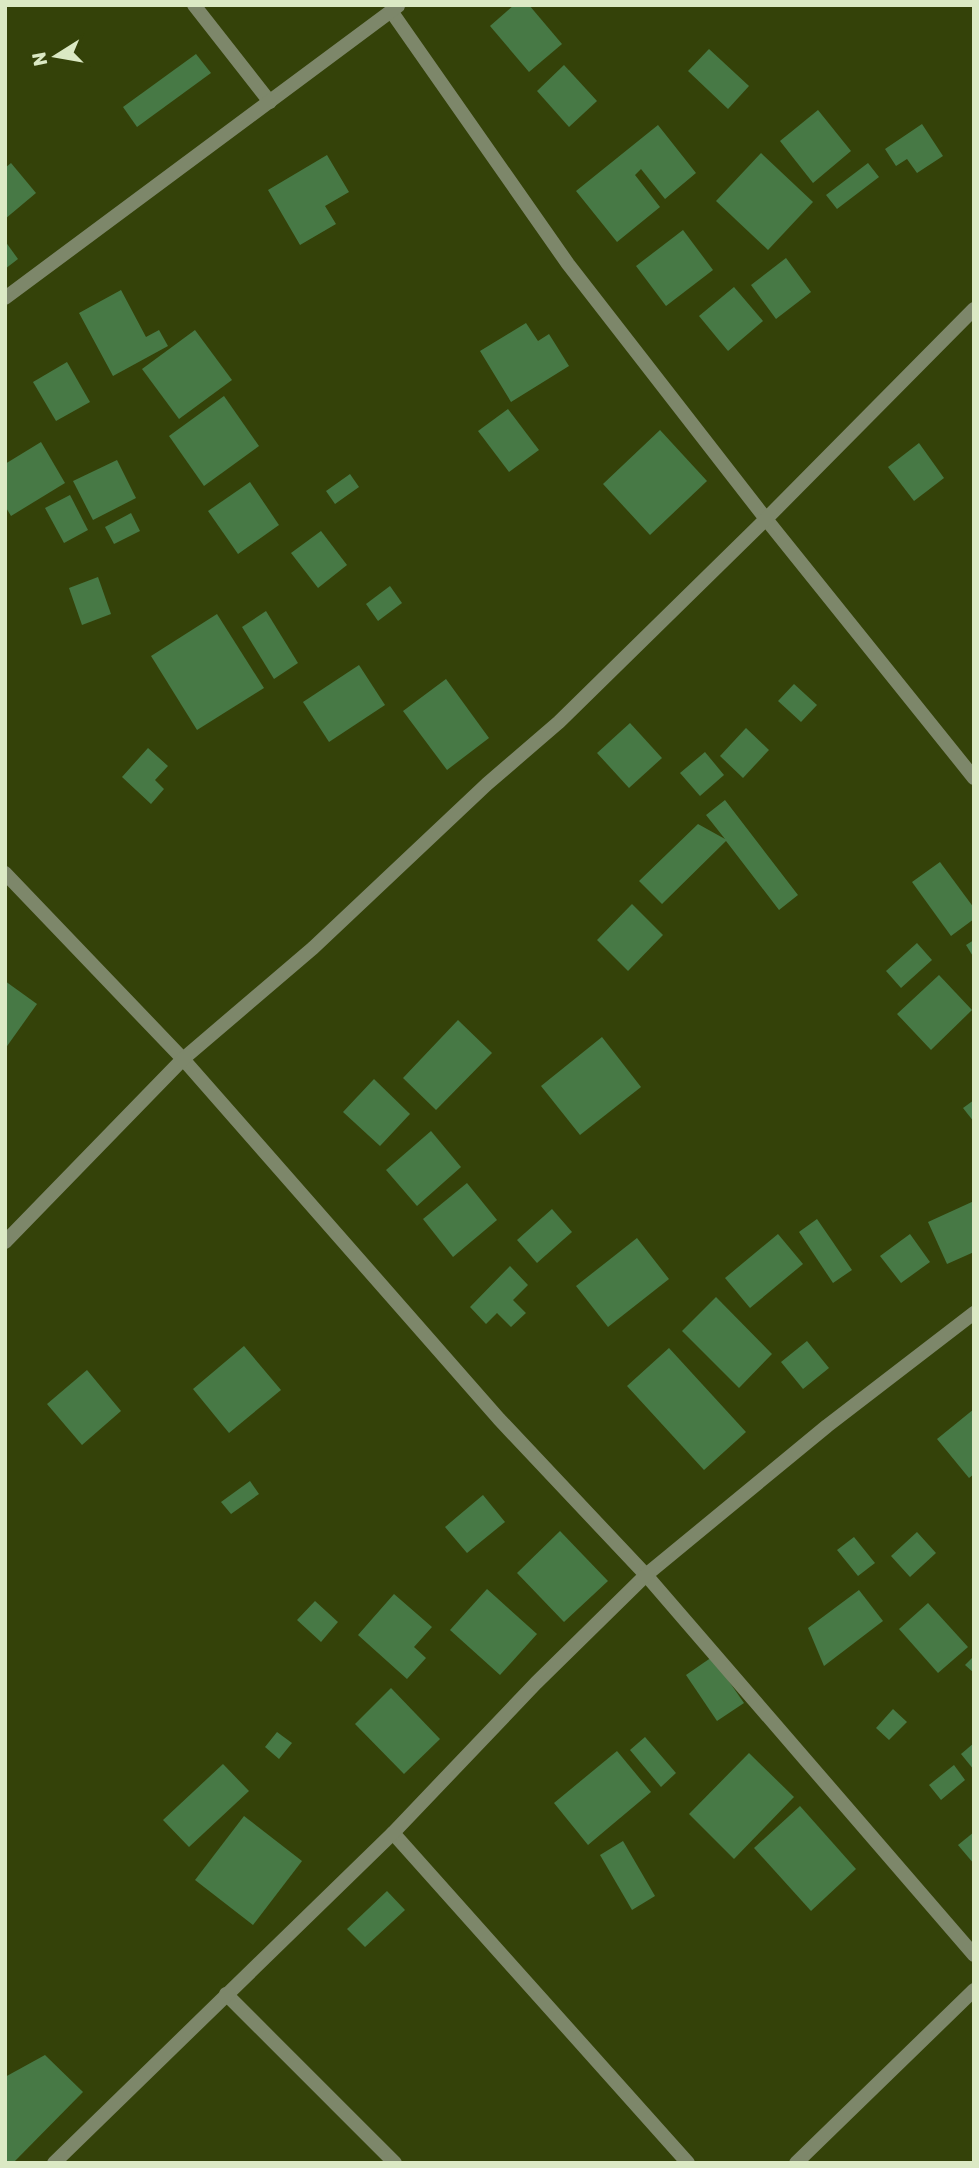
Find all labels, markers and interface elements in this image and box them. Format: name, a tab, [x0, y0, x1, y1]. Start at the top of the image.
north arrow	[21, 21, 91, 91]
text: N	[27, 50, 52, 68]

